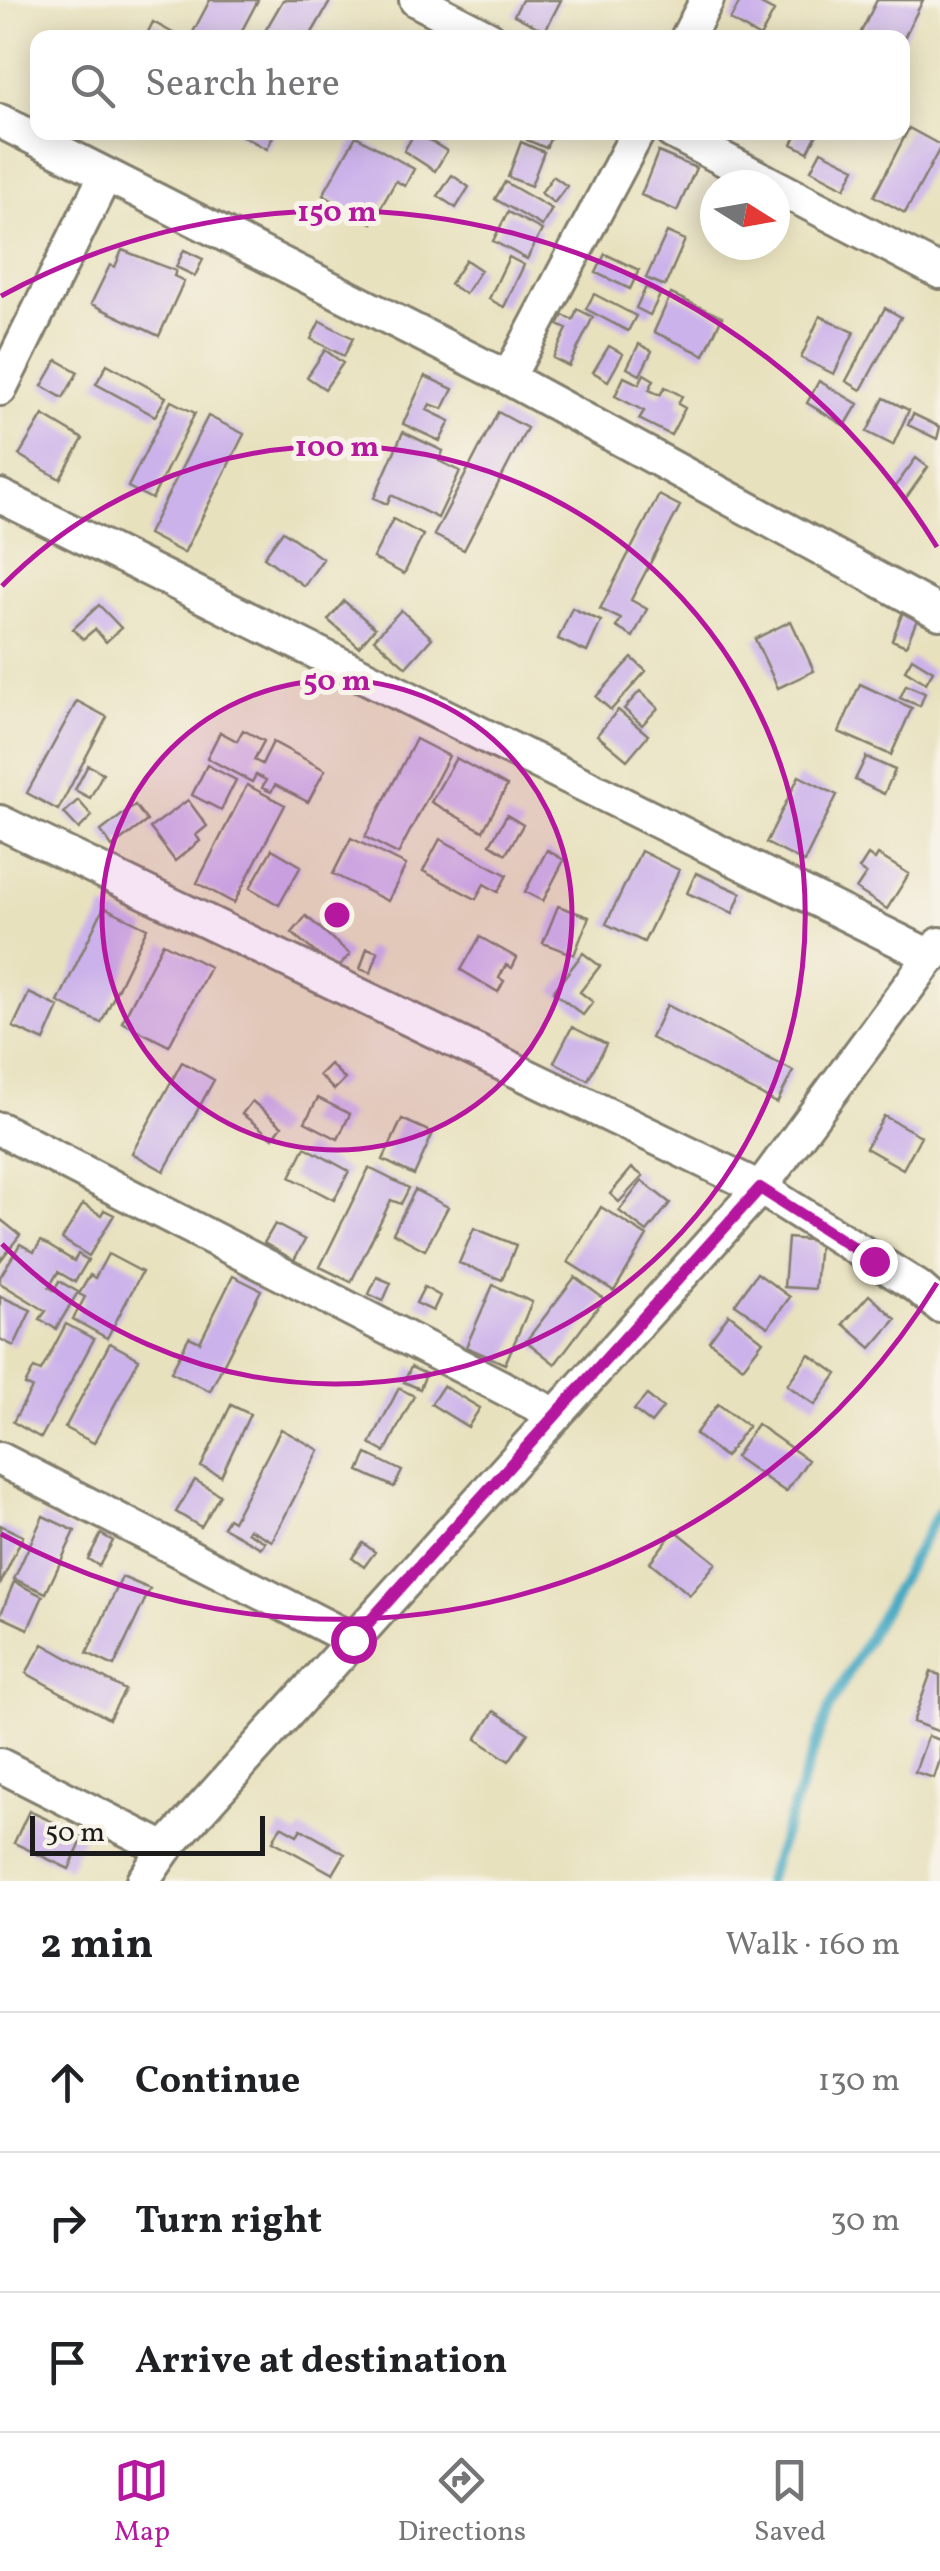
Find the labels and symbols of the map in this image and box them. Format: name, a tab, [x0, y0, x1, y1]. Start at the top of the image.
north arrow	[700, 170, 790, 260]
text: 150 m	[297, 192, 377, 234]
text: 100 m	[295, 427, 379, 469]
text: 50 m	[303, 661, 371, 703]
centre of rings	[319, 897, 355, 933]
route end	[852, 1239, 898, 1285]
route start	[331, 1618, 377, 1664]
scale bar	[30, 1811, 265, 1856]

